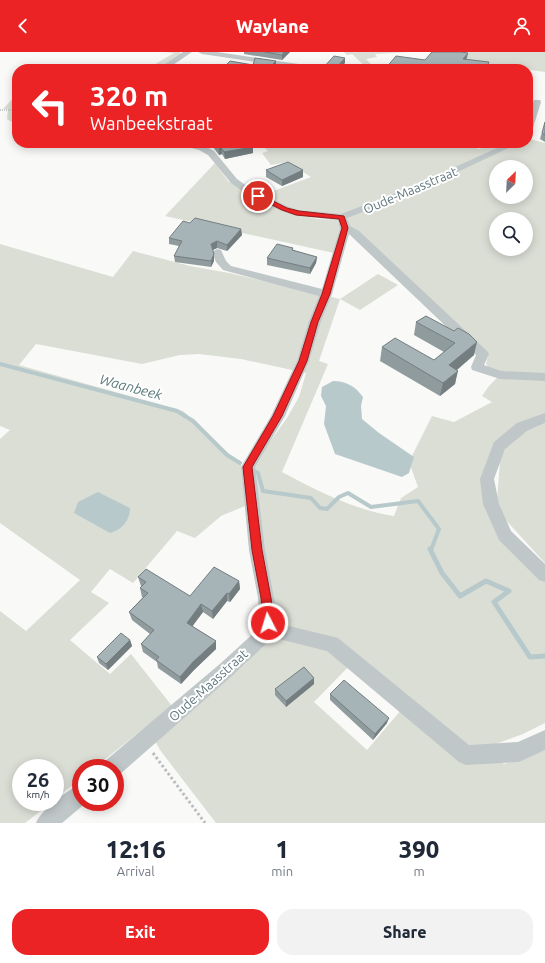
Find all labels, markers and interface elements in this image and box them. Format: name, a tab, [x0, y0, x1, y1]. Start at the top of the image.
icon: back	[12, 15, 34, 37]
icon: person	[511, 15, 533, 37]
text: Waylane	[236, 16, 309, 36]
icon: left	[24, 80, 76, 132]
text: 320 m	[90, 80, 168, 111]
text: Wanbeekstraat	[90, 113, 213, 133]
north arrow	[489, 160, 533, 204]
map controls	[489, 160, 533, 256]
street label: Oude-Maasstraat	[361, 164, 459, 216]
pin	[241, 179, 275, 213]
icon: arrive	[247, 185, 269, 207]
button: search	[489, 212, 533, 256]
water label: Waanbeek	[98, 371, 165, 403]
position arrow	[247, 602, 289, 644]
street label: Oude-Maasstraat	[166, 646, 250, 724]
speed limit sign: 30	[72, 759, 124, 811]
text: 26	[27, 768, 49, 791]
text: km/h	[26, 789, 50, 800]
text: 12:16	[106, 836, 166, 863]
text: 1	[275, 836, 289, 863]
text: 390	[399, 836, 439, 863]
text: Arrival	[117, 864, 155, 878]
text: min	[271, 864, 293, 878]
text: m	[413, 864, 425, 878]
button: Exit	[12, 909, 269, 955]
button: Share	[277, 909, 533, 955]

